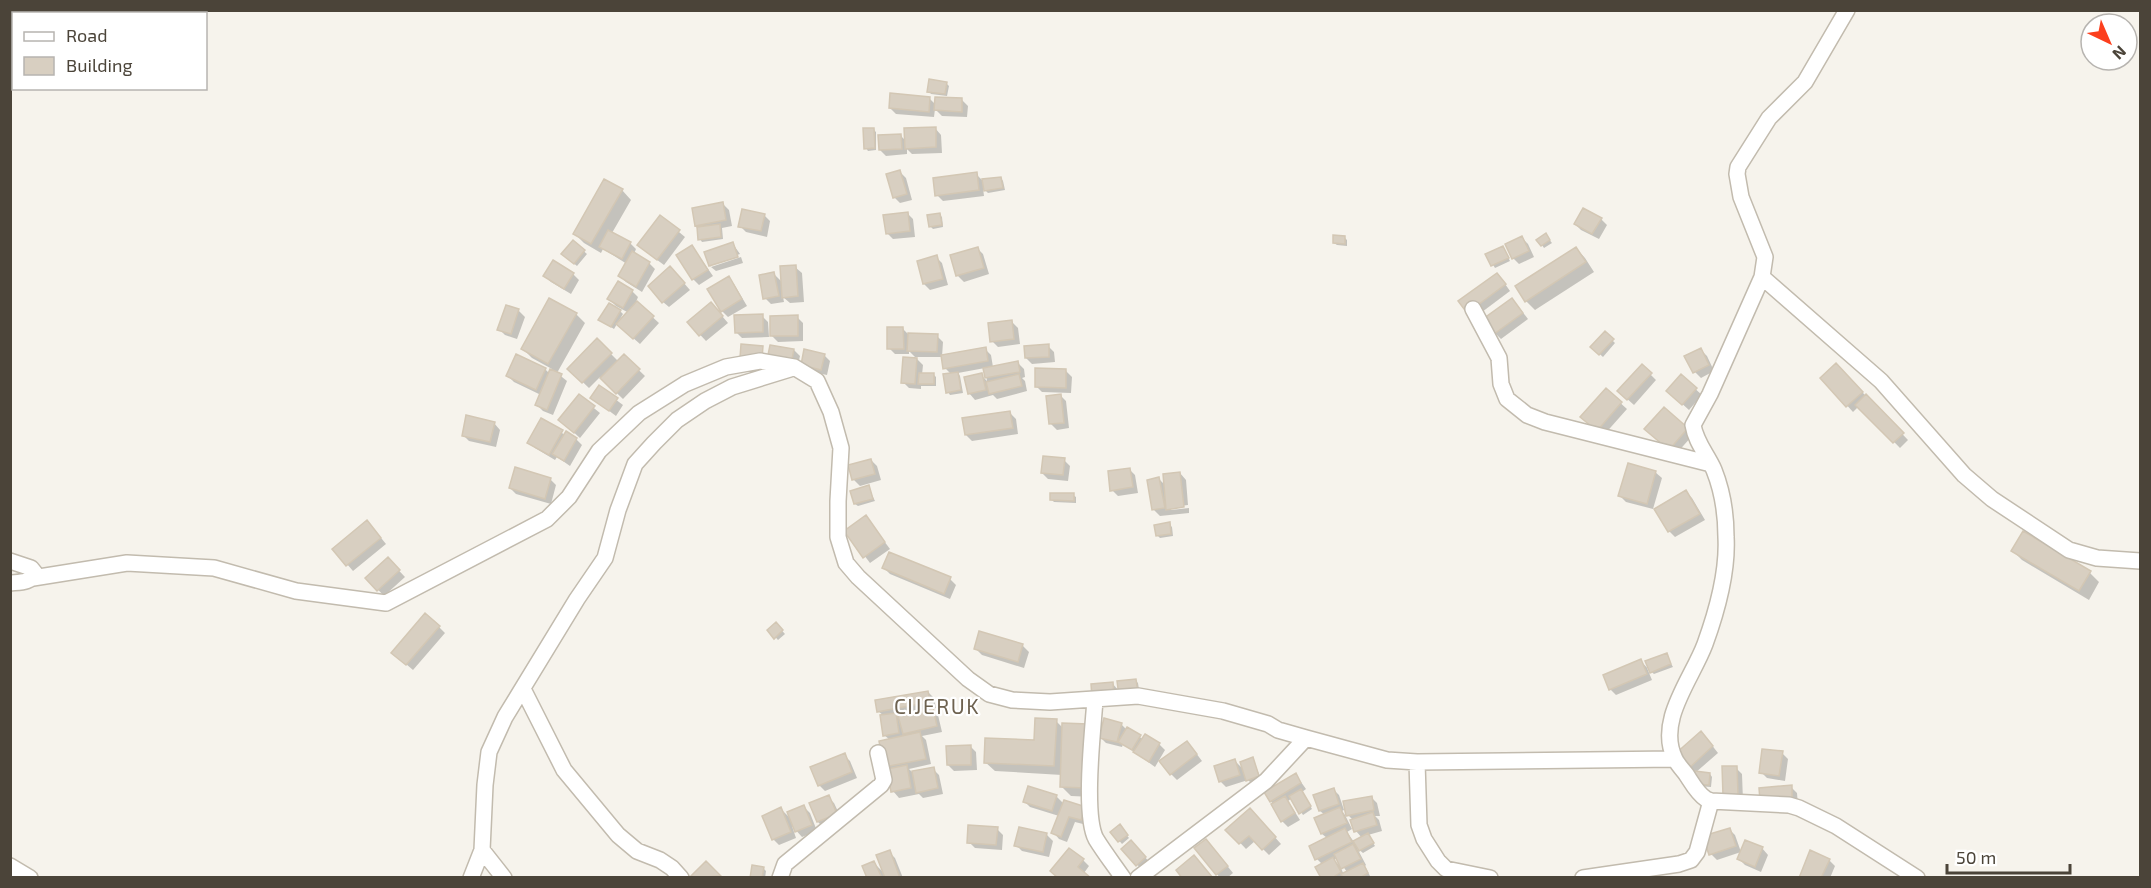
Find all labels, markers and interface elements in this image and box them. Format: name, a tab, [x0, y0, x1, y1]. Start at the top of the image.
legend	[12, 12, 207, 90]
north arrow	[2079, 12, 2139, 72]
text: Road	[66, 24, 107, 46]
text: N	[2109, 42, 2131, 64]
text: Building	[66, 54, 133, 76]
district label: CIJERUK	[894, 693, 980, 718]
scale bar	[1947, 837, 2070, 875]
text: 50 m	[1956, 846, 1996, 868]

